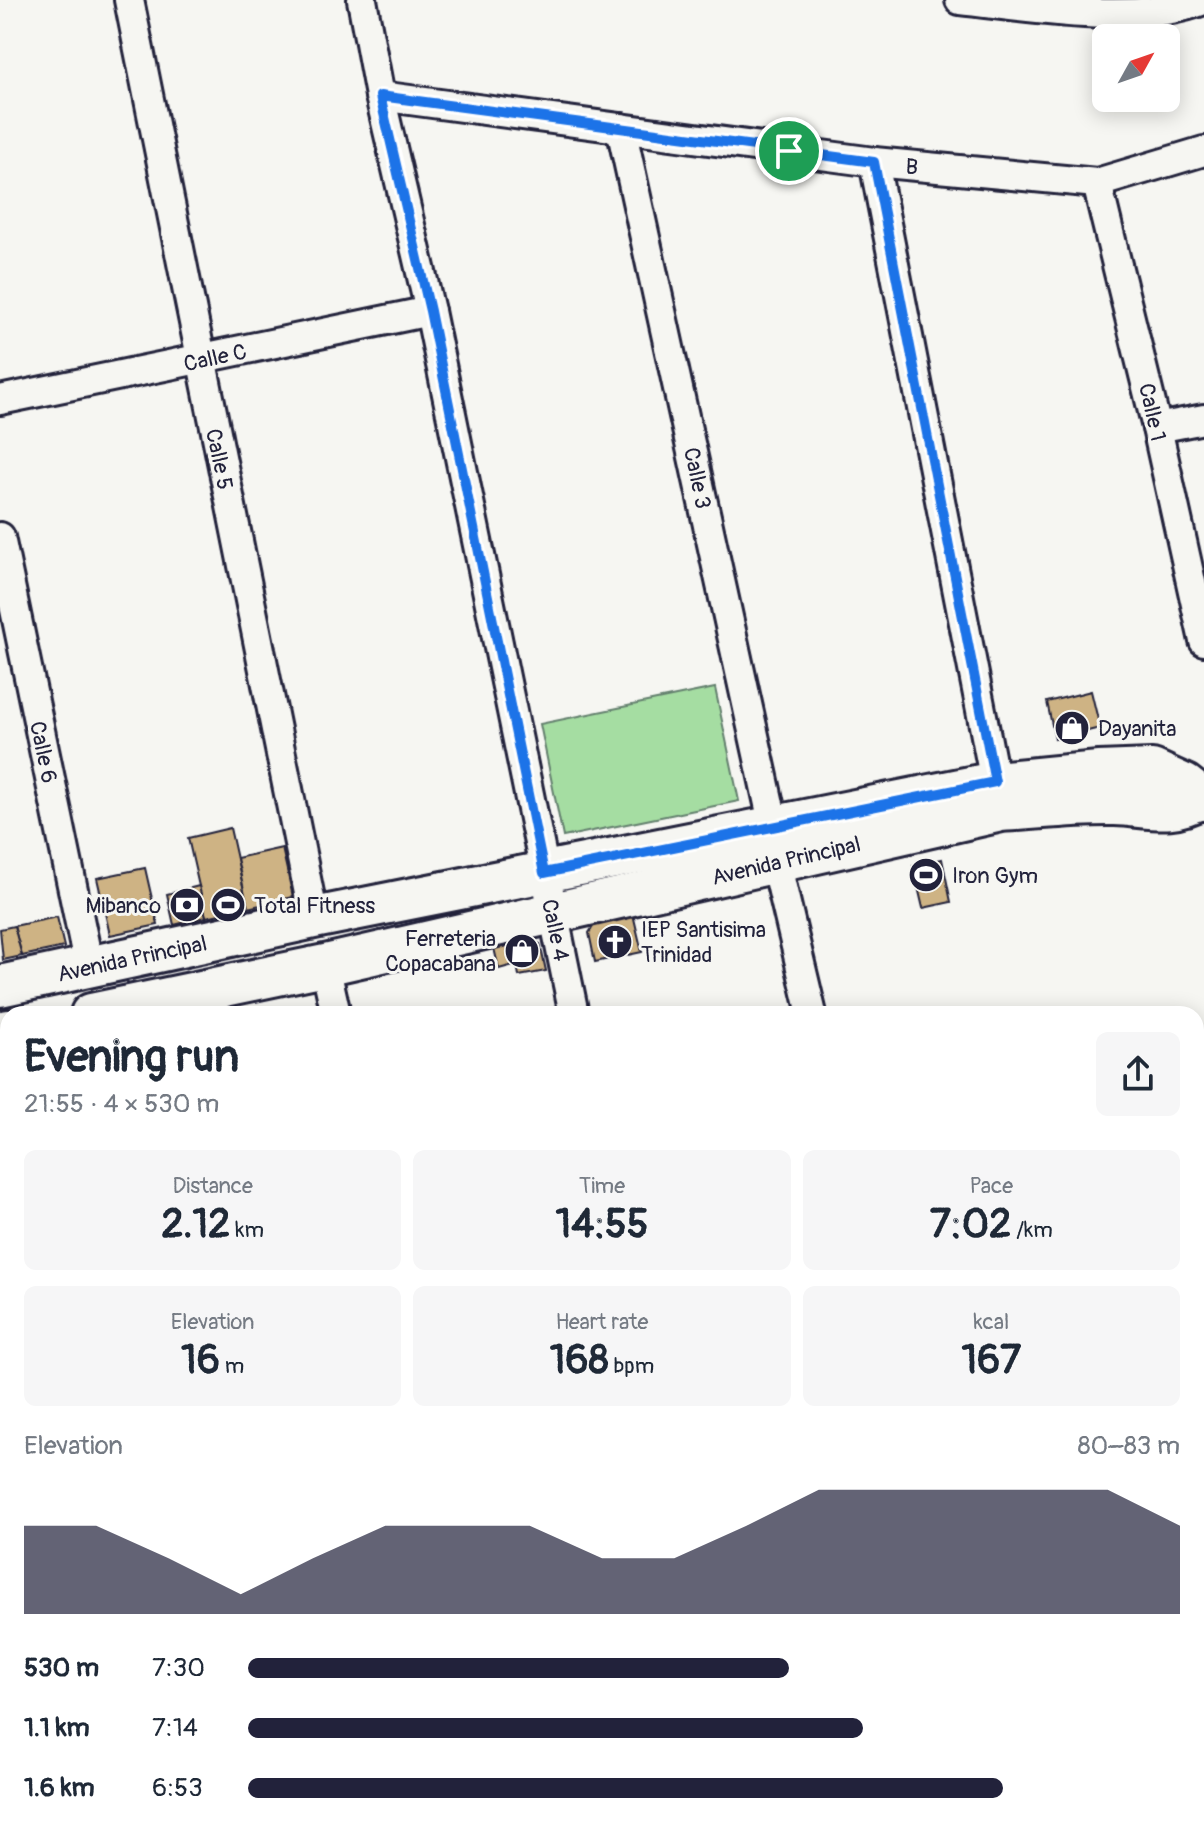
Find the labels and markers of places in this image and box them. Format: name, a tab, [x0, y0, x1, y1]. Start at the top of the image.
pin	[755, 117, 823, 185]
shop icon: Dayanita	[1053, 709, 1091, 747]
place label: Dayanita	[1098, 715, 1176, 743]
sports icon: Iron Gym	[907, 856, 945, 894]
place label: Iron Gym	[952, 862, 1038, 890]
bank icon: Mibanco	[168, 886, 206, 924]
sports icon: Total Fitness	[209, 886, 247, 924]
place label: Mibanco	[85, 892, 161, 920]
place label: Total Fitness	[254, 892, 375, 920]
place label: IEP Santisima Trinidad	[641, 916, 766, 969]
church icon: IEP Santisima Trinidad	[596, 923, 634, 961]
place label: Ferreteria Copacabana	[385, 925, 496, 978]
shop icon: Ferreteria Copacabana	[503, 932, 541, 970]

